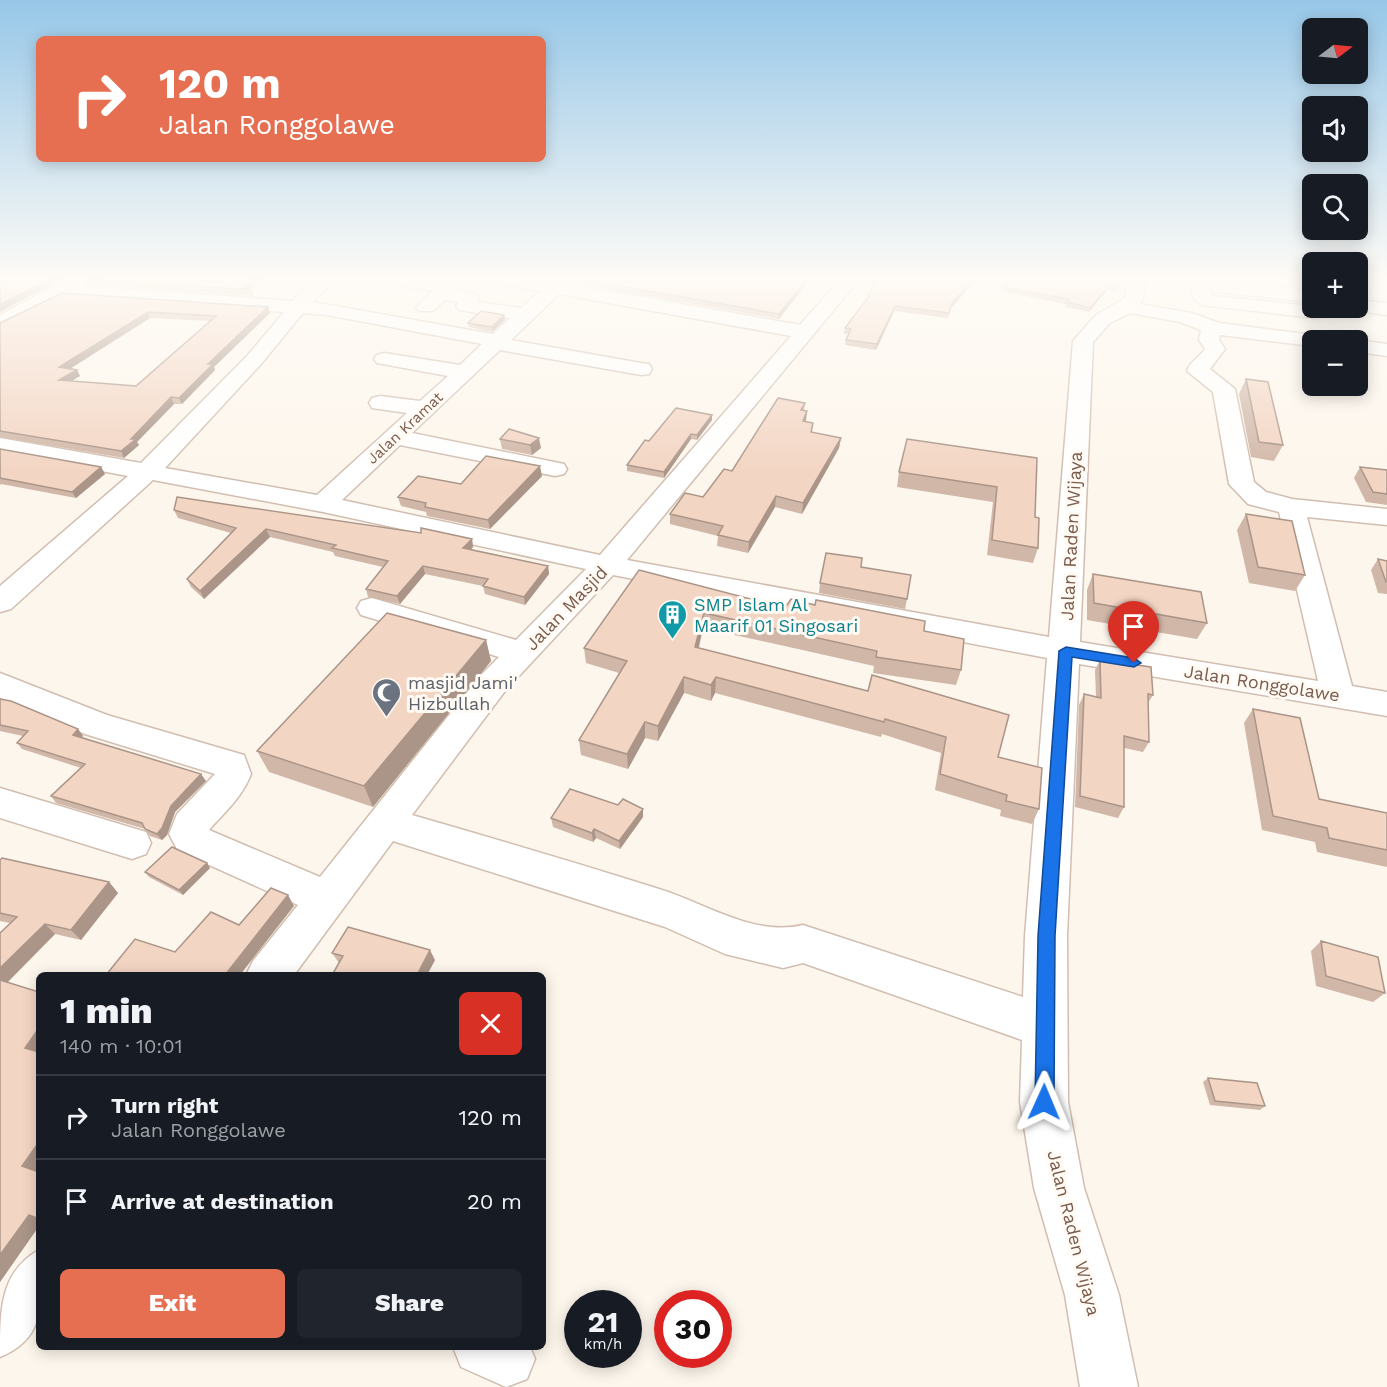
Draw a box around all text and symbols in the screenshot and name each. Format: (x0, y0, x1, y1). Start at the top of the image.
north arrow (1302, 18, 1368, 84)
map controls (1302, 18, 1368, 396)
text: 120 m (159, 59, 281, 108)
icon: right (60, 60, 138, 138)
button: sound (1302, 96, 1368, 162)
text: Jalan Ronggolawe (159, 109, 395, 141)
button: search (1302, 174, 1368, 240)
button: + (1302, 252, 1368, 318)
button: − (1302, 330, 1368, 396)
street label: Jalan Kramat (363, 388, 447, 468)
street label: Jalan Raden Wijaya (1056, 451, 1086, 621)
street label: Jalan Masjid (521, 562, 611, 654)
place label: SMP Islam Al Maarif 01 Singosari (694, 594, 858, 636)
building icon: SMP Islam Al Maarif 01 Singosari (657, 598, 689, 640)
pin (1108, 601, 1159, 663)
icon: arrive (1117, 610, 1150, 643)
street label: Jalan Ronggolawe (1183, 660, 1341, 706)
place label: masjid Jami' Hizbullah (408, 672, 518, 714)
mosque icon: masjid Jami' Hizbullah (371, 676, 403, 718)
text: 1 min (60, 990, 153, 1032)
button: close (459, 992, 522, 1055)
text: 140 m · 10:01 (60, 1034, 183, 1058)
position arrow (1012, 1070, 1076, 1134)
text: Turn right (111, 1093, 218, 1118)
icon: right (60, 1101, 93, 1134)
text: 120 m (458, 1105, 522, 1130)
text: Jalan Ronggolawe (111, 1118, 286, 1142)
street label: Jalan Raden Wijaya (1043, 1148, 1105, 1318)
icon: arrive (60, 1185, 93, 1218)
text: Arrive at destination (111, 1189, 334, 1214)
text: 20 m (467, 1189, 522, 1214)
button: Exit (60, 1269, 285, 1338)
button: Share (297, 1269, 522, 1338)
speed limit sign: 30 (654, 1290, 732, 1368)
text: 21 (588, 1304, 618, 1339)
text: km/h (584, 1335, 622, 1353)

